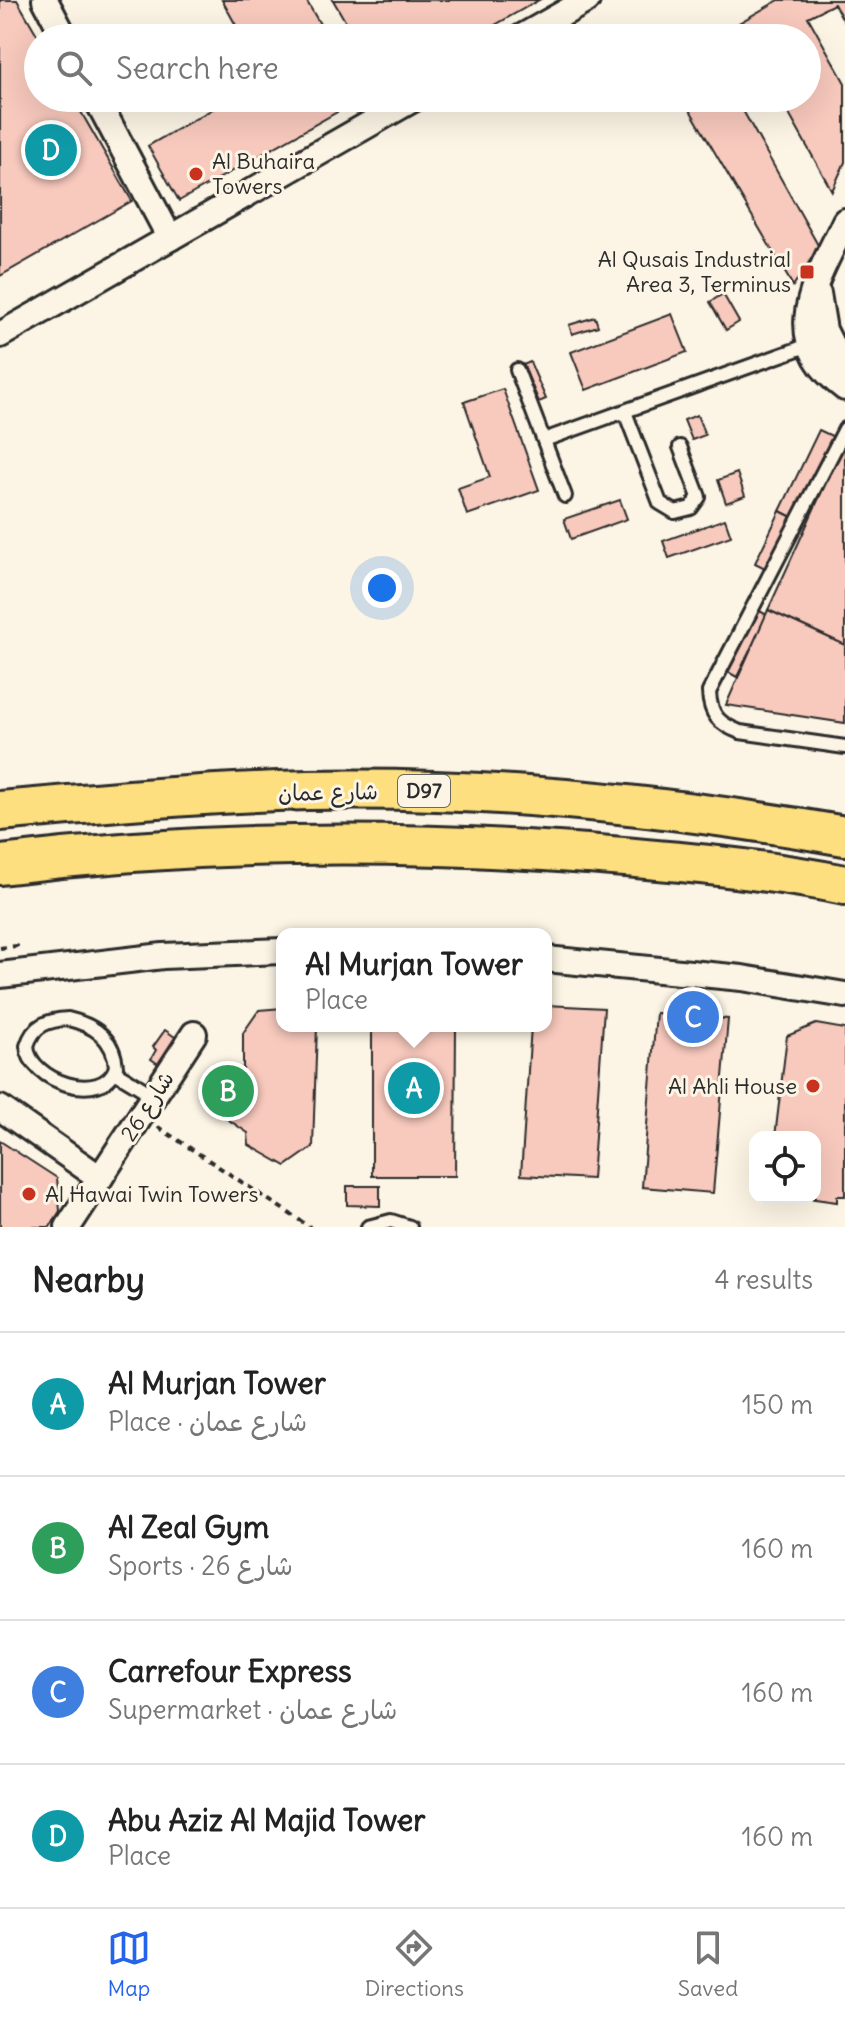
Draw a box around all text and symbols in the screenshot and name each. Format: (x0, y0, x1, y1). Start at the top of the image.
search box (24, 24, 821, 112)
icon: search (52, 46, 96, 90)
text: Search here (116, 49, 279, 87)
pin: D (25, 120, 77, 180)
place label: Al Buhaira Towers (212, 147, 315, 200)
marker: Al Buhaira Towers (187, 165, 205, 183)
place label: Al Qusais Industrial Area 3, Terminus (598, 245, 791, 298)
marker: Al Qusais Industrial Area 3, Terminus (798, 263, 816, 281)
your location (362, 568, 402, 608)
road number: D97 (398, 775, 450, 807)
street label: شارع عمان (278, 777, 378, 809)
popup (276, 928, 552, 1032)
text: Al Murjan Tower (305, 945, 523, 983)
text: Place (305, 983, 368, 1016)
pin: C (667, 987, 719, 1047)
pin: A (388, 1058, 440, 1118)
pin: B (202, 1061, 254, 1121)
street label: شارع 26 (114, 1066, 182, 1147)
place label: Al Ahli House (668, 1072, 797, 1100)
marker: Al Ahli House (804, 1077, 822, 1095)
map controls (749, 1131, 821, 1203)
button: locate (749, 1131, 821, 1203)
place label: Al Hawai Twin Towers (45, 1180, 259, 1208)
marker: Al Hawai Twin Towers (20, 1185, 38, 1203)
text: Nearby (32, 1258, 145, 1301)
text: 4 results (715, 1263, 813, 1296)
text: Al Murjan Tower (108, 1364, 326, 1402)
text: A (50, 1388, 66, 1421)
text: 150 m (742, 1388, 813, 1421)
text: Place · شارع عمان (108, 1405, 307, 1438)
text: Al Zeal Gym (108, 1508, 269, 1546)
text: B (49, 1532, 67, 1565)
text: 160 m (742, 1532, 813, 1565)
text: Sports · شارع 26 (108, 1549, 293, 1582)
text: Carrefour Express (108, 1652, 352, 1690)
text: C (49, 1676, 67, 1709)
text: 160 m (742, 1676, 813, 1709)
text: Supermarket · شارع عمان (108, 1693, 397, 1726)
text: Abu Aziz Al Majid Tower (108, 1801, 425, 1839)
text: D (49, 1820, 67, 1853)
text: 160 m (742, 1820, 813, 1853)
text: Place (108, 1839, 171, 1872)
tab: Map (107, 1926, 151, 2002)
tab: Directions (365, 1926, 464, 2002)
tab: Saved (678, 1926, 738, 2002)

